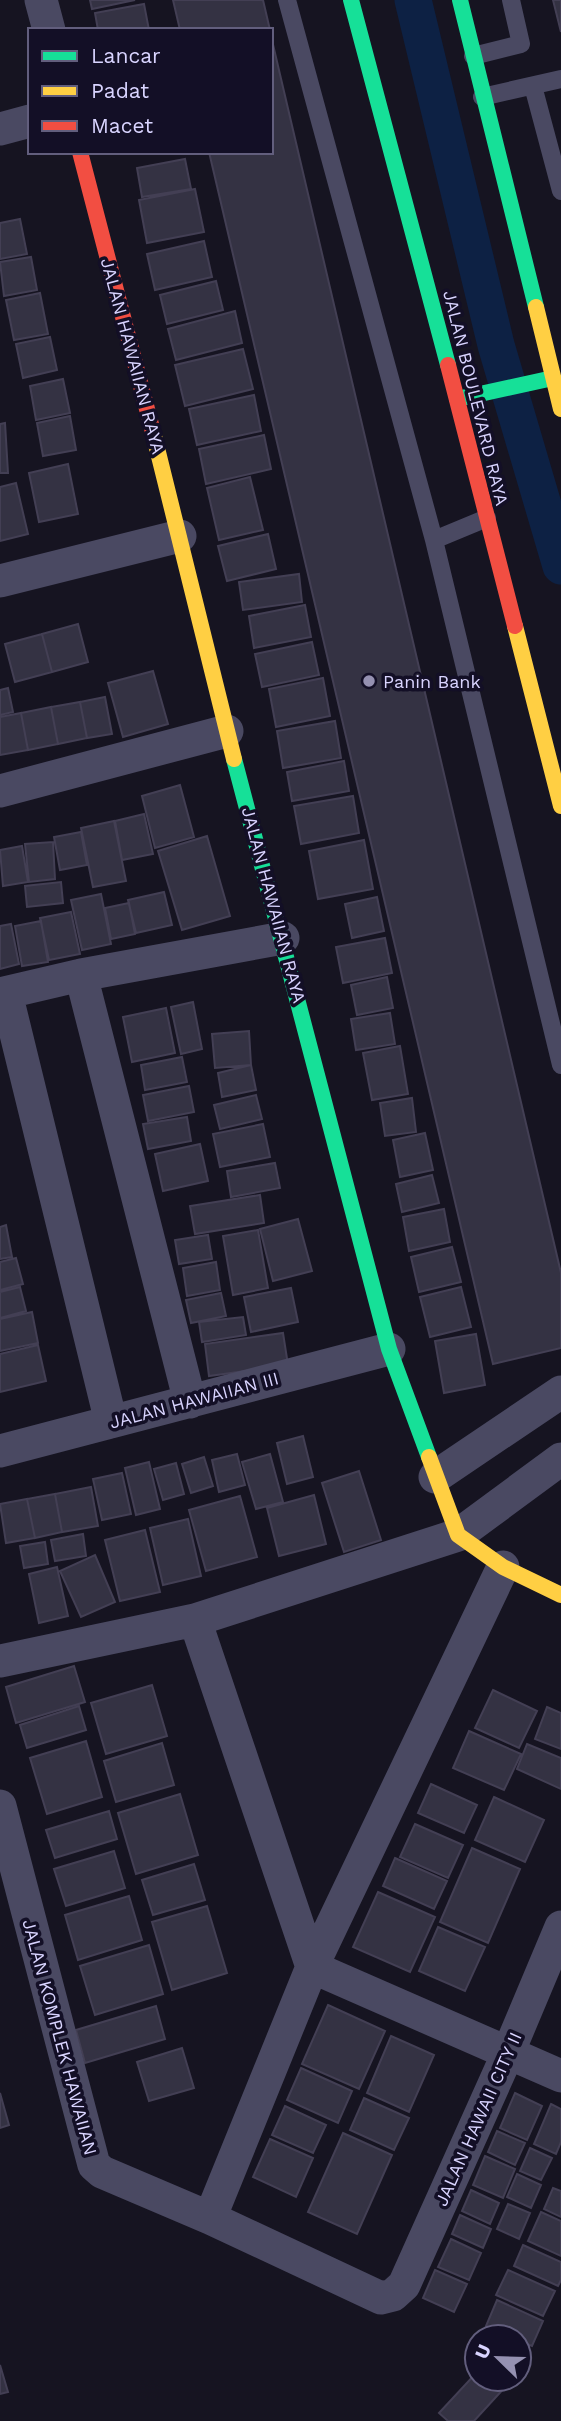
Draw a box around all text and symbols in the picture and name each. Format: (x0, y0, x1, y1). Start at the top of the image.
legend (28, 28, 273, 154)
text: Lancar (91, 43, 161, 68)
text: Padat (91, 78, 149, 103)
text: Macet (91, 113, 153, 138)
street label: JALAN HAWAIIAN RAYA (97, 256, 169, 456)
street label: JALAN BOULEVARD RAYA (439, 288, 513, 508)
place label: Panin Bank (383, 671, 481, 692)
marker: Panin Bank (361, 673, 377, 689)
street label: JALAN HAWAIIAN RAYA (238, 805, 310, 1005)
street label: JALAN HAWAIIAN III (107, 1367, 281, 1433)
street label: JALAN KOMPLEK HAWAIIAN (18, 1917, 102, 2157)
street label: JALAN HAWAII CITY II (430, 2029, 526, 2209)
north arrow (463, 2323, 533, 2393)
text: U (470, 2341, 496, 2362)

